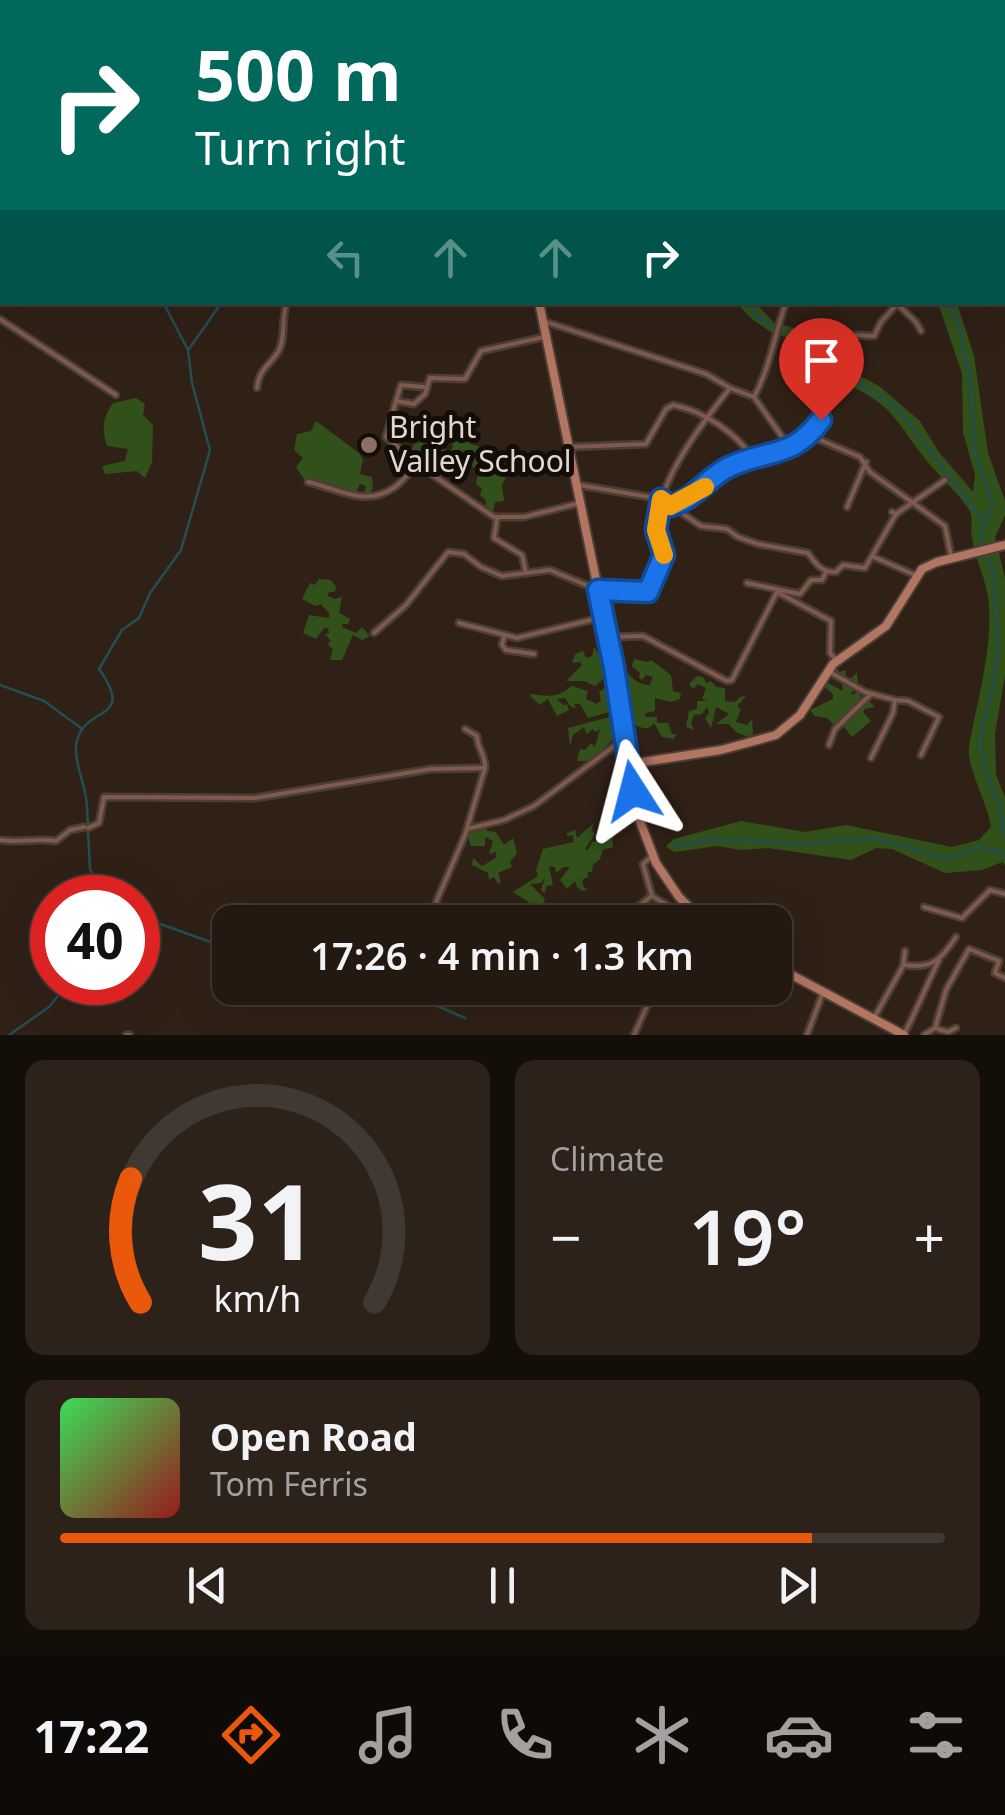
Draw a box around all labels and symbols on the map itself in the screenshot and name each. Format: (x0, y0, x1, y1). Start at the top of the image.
pin (779, 318, 864, 421)
place label: Bright Valley School (389, 406, 572, 481)
marker: Bright Valley School (358, 434, 380, 456)
position arrow (581, 739, 685, 843)
speed limit sign: 40 (30, 875, 160, 1005)

